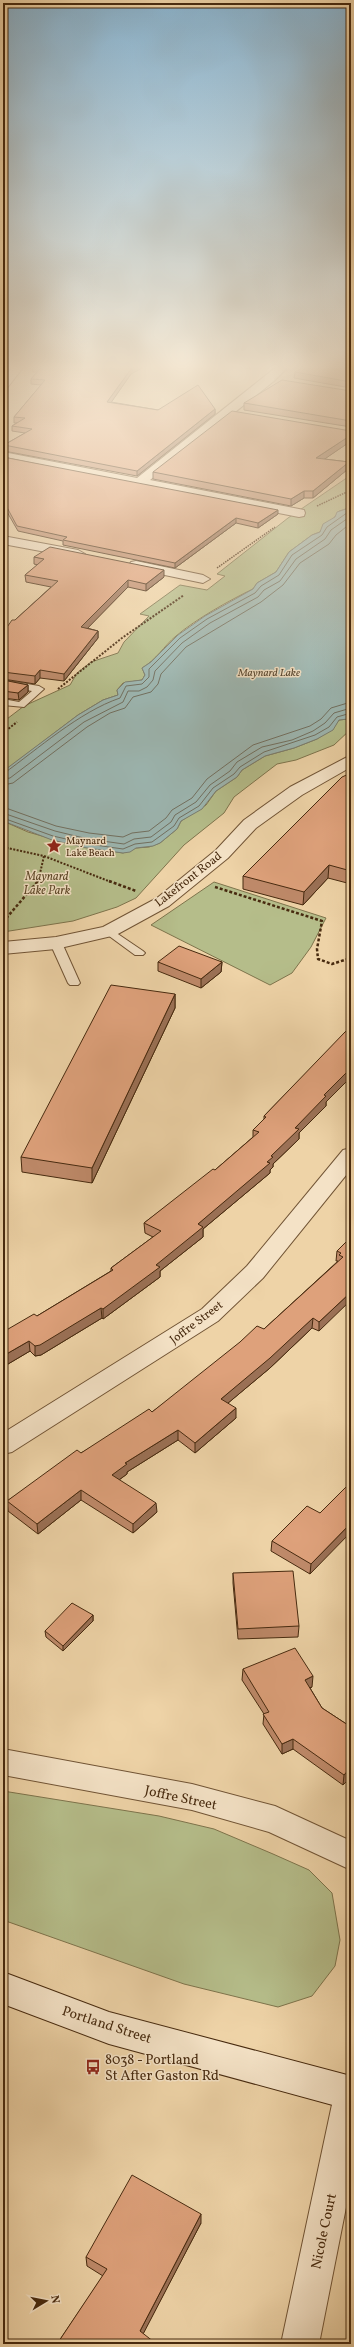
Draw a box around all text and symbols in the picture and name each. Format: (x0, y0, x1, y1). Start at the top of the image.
water label: Maynard Lake (237, 666, 300, 681)
place label: Maynard Lake Beach (66, 834, 115, 860)
place icon: Maynard Lake Beach (45, 837, 63, 855)
street label: Lakefront Road (152, 848, 226, 911)
park label: Maynard Lake Park (24, 869, 71, 899)
street label: Joffre Street (167, 1297, 227, 1348)
street label: Joffre Street (143, 1782, 219, 1815)
street label: Portland Street (59, 2002, 154, 2049)
place label: 8038 - Portland St After Gaston Rd (105, 2051, 219, 2086)
bus stop icon: 8038 - Portland St After Gaston Rd (84, 2058, 102, 2076)
street label: Nicole Court (307, 2192, 342, 2271)
north arrow (26, 2281, 66, 2321)
text: N (46, 2294, 62, 2305)

